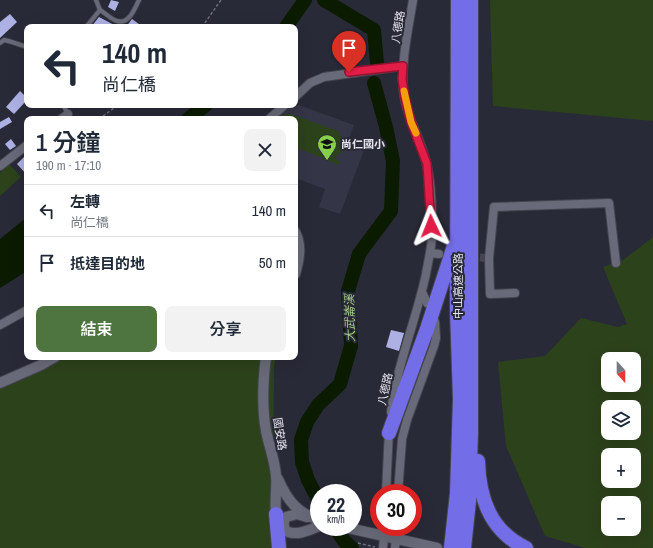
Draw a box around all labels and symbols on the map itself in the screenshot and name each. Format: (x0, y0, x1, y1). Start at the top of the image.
street label: 八德路 (389, 10, 407, 44)
pin (332, 31, 366, 72)
school or university icon: 尚仁國小 (316, 133, 338, 161)
place label: 尚仁國小 (341, 137, 385, 151)
position arrow (410, 205, 452, 247)
street label: 中山高速公路 (451, 253, 465, 319)
water label: 大武崙溪 (342, 292, 358, 342)
north arrow (601, 352, 641, 392)
street label: 八德路 (375, 371, 395, 407)
street label: 國安路 (271, 417, 289, 451)
speed limit sign: 30 (370, 484, 422, 536)

